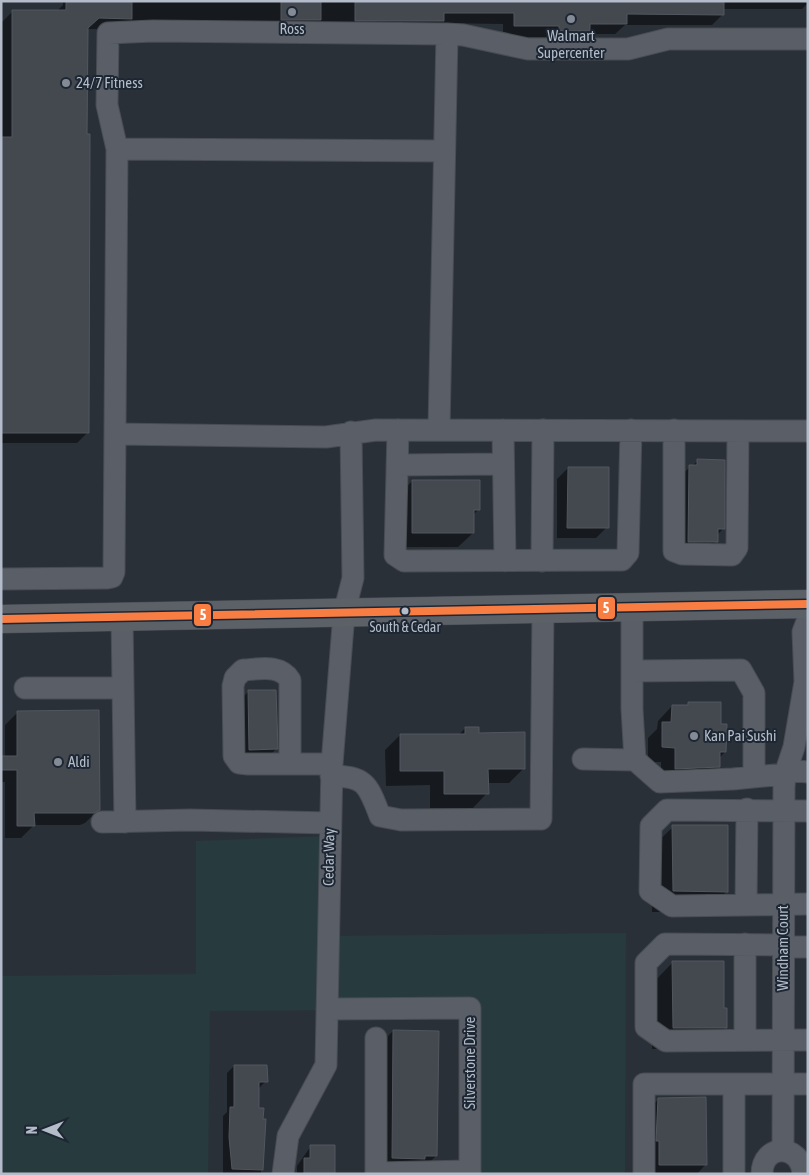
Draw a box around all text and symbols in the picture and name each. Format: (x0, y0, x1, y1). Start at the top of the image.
marker: Ross (286, 6, 298, 18)
marker: Walmart Supercenter (565, 13, 577, 25)
place label: Ross (279, 20, 305, 37)
place label: Walmart Supercenter (538, 27, 605, 61)
place label: 24/7 Fitness (76, 74, 143, 91)
marker: 24/7 Fitness (60, 77, 72, 89)
line badge: 5 (597, 596, 616, 620)
text: 5 (603, 600, 610, 616)
line badge: 5 (193, 603, 212, 627)
marker: South & Cedar (400, 606, 410, 616)
text: 5 (200, 607, 207, 623)
place label: South & Cedar (369, 619, 441, 635)
place label: Kan Pai Sushi (704, 727, 776, 744)
marker: Kan Pai Sushi (688, 730, 700, 742)
place label: Aldi (68, 753, 90, 770)
marker: Aldi (52, 756, 64, 768)
street label: Cedar Way (319, 828, 338, 886)
street label: Windham Court (774, 905, 791, 991)
street label: Silverstone Drive (461, 1017, 478, 1109)
north arrow (20, 1105, 70, 1155)
text: N (24, 1126, 40, 1134)

